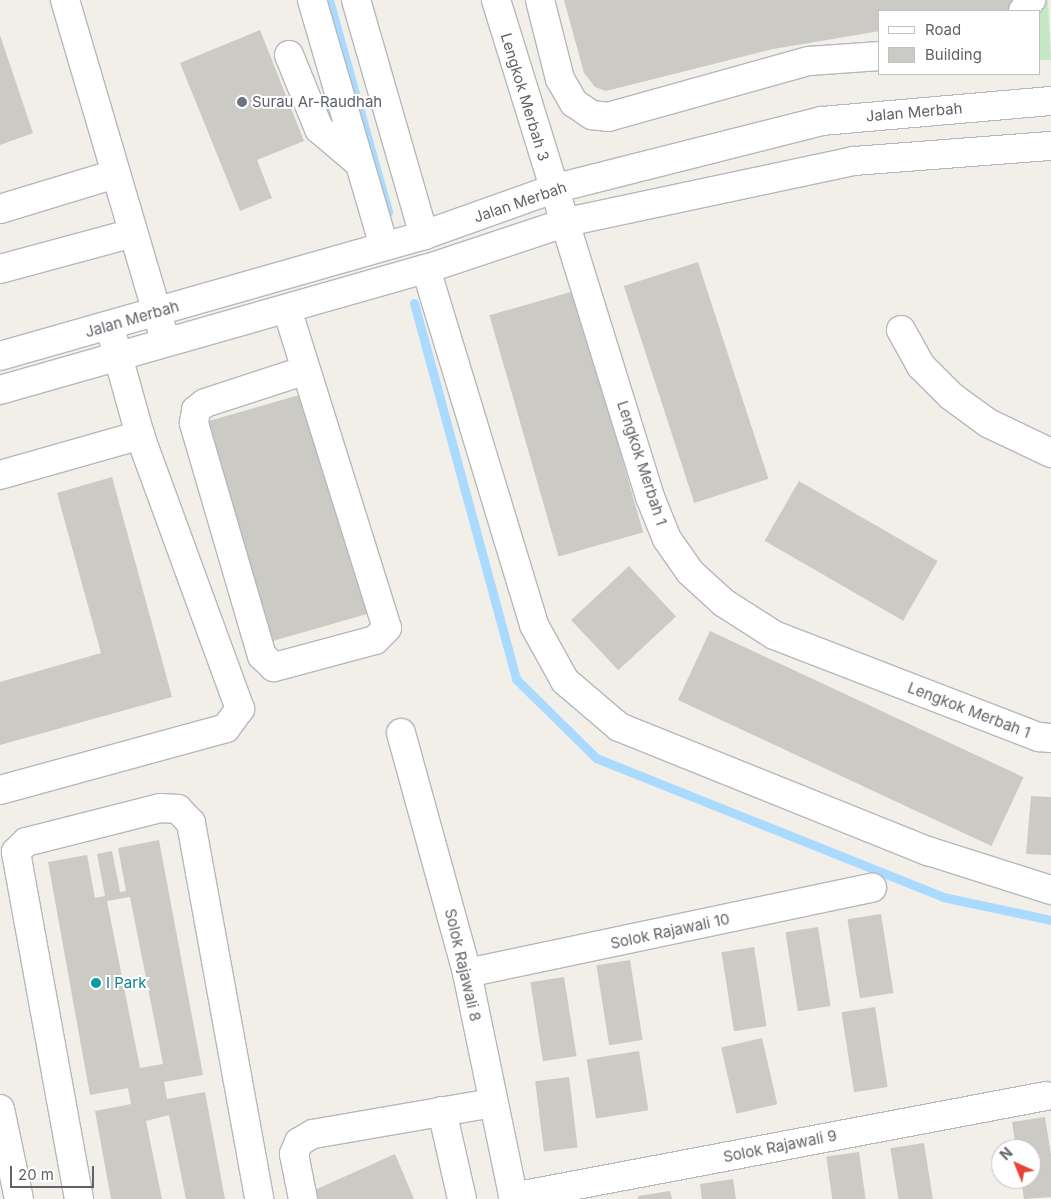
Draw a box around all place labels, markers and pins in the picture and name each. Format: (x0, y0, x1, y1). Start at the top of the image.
place label: Surau Ar-Raudhah (252, 93, 382, 111)
marker: Surau Ar-Raudhah (236, 96, 248, 108)
place label: I Park (106, 974, 146, 992)
marker: I Park (90, 977, 102, 989)

